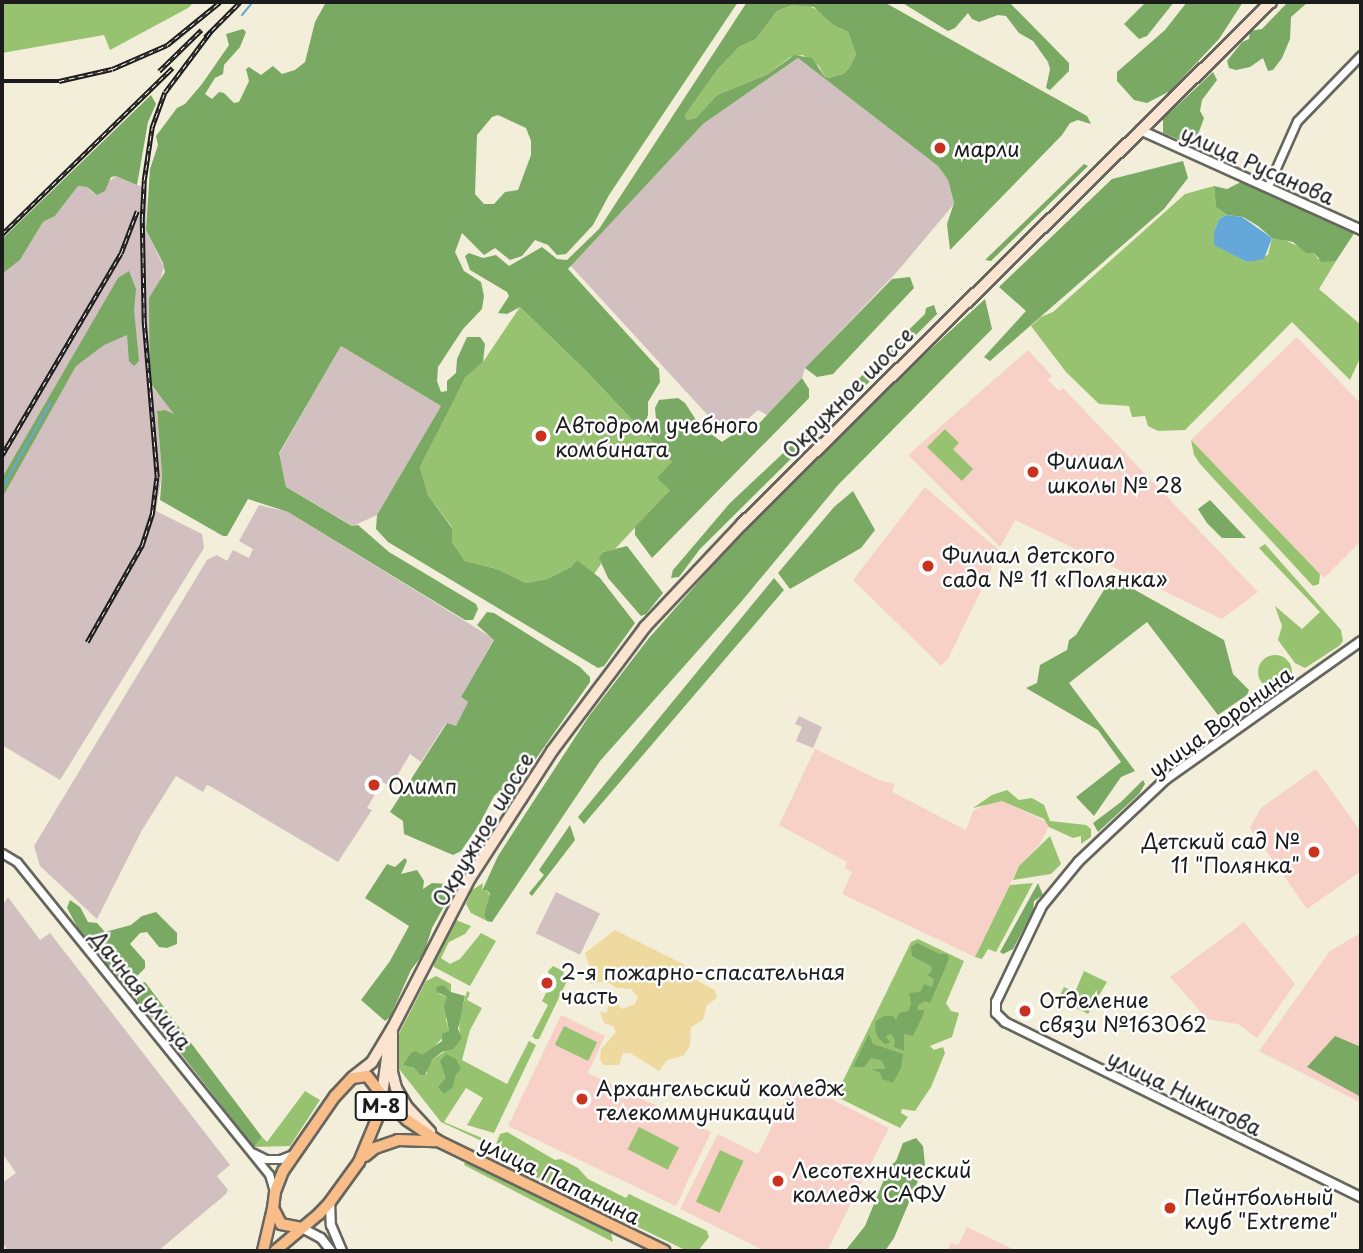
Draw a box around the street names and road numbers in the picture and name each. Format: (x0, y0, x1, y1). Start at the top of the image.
street label: улица Русанова (1177, 119, 1339, 209)
street label: Окружное шоссе (776, 321, 918, 463)
street label: улица Воронина (1143, 660, 1297, 782)
street label: Окружное шоссе (426, 747, 538, 911)
street label: Дачная улица (86, 924, 198, 1054)
street label: улица Никитова (1104, 1044, 1266, 1140)
road number: М-8 (353, 1090, 409, 1122)
street label: улица Папанина (475, 1129, 645, 1229)

